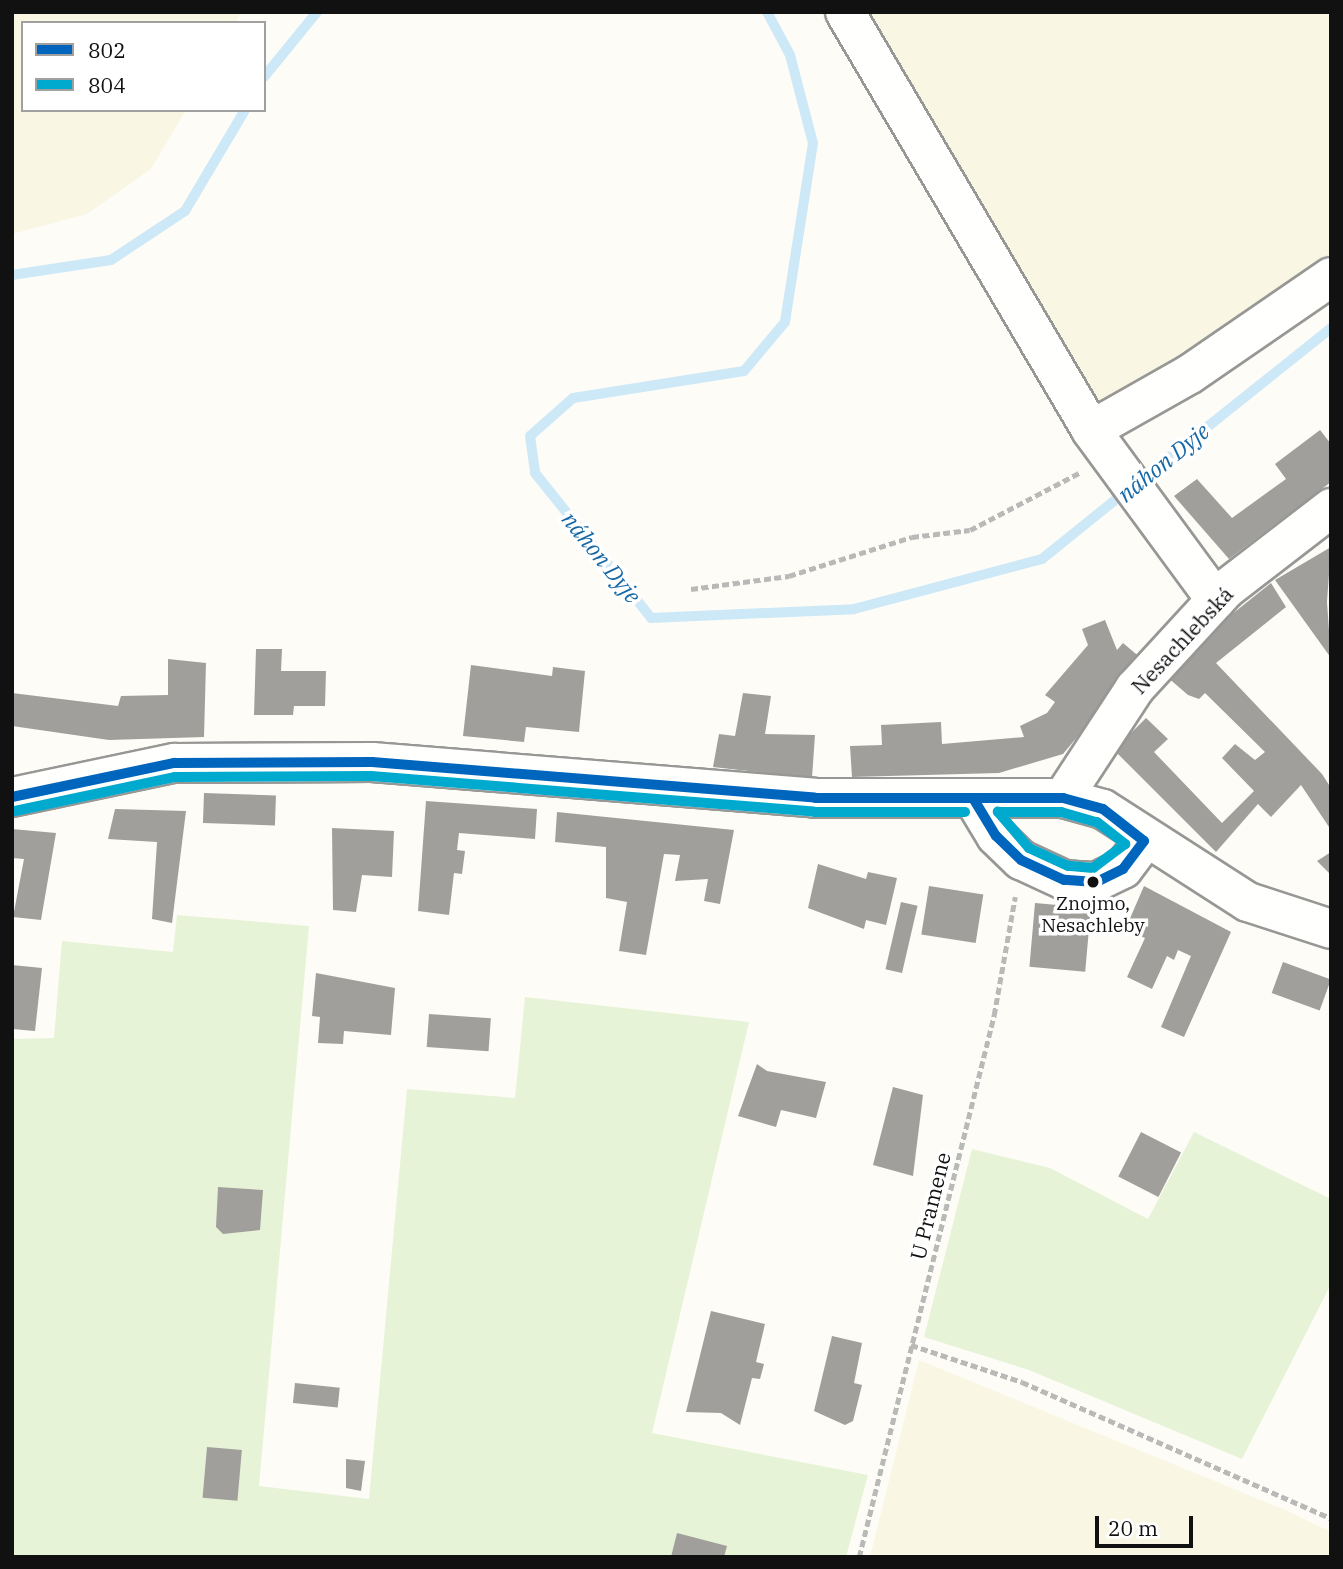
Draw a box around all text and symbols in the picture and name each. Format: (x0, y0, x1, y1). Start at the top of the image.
legend (21, 21, 266, 112)
text: 802 (88, 36, 126, 64)
text: 804 (88, 71, 126, 99)
water label: náhon Dyje (1112, 417, 1214, 507)
water label: náhon Dyje (557, 506, 647, 608)
street label: Nesachlebská (1126, 581, 1238, 699)
marker: Znojmo, Nesachleby (1086, 875, 1100, 889)
place label: Znojmo, Nesachleby (1041, 893, 1145, 937)
street label: U Pramene (904, 1150, 956, 1262)
scale bar (1098, 1502, 1196, 1546)
text: 20 m (1108, 1514, 1158, 1542)

